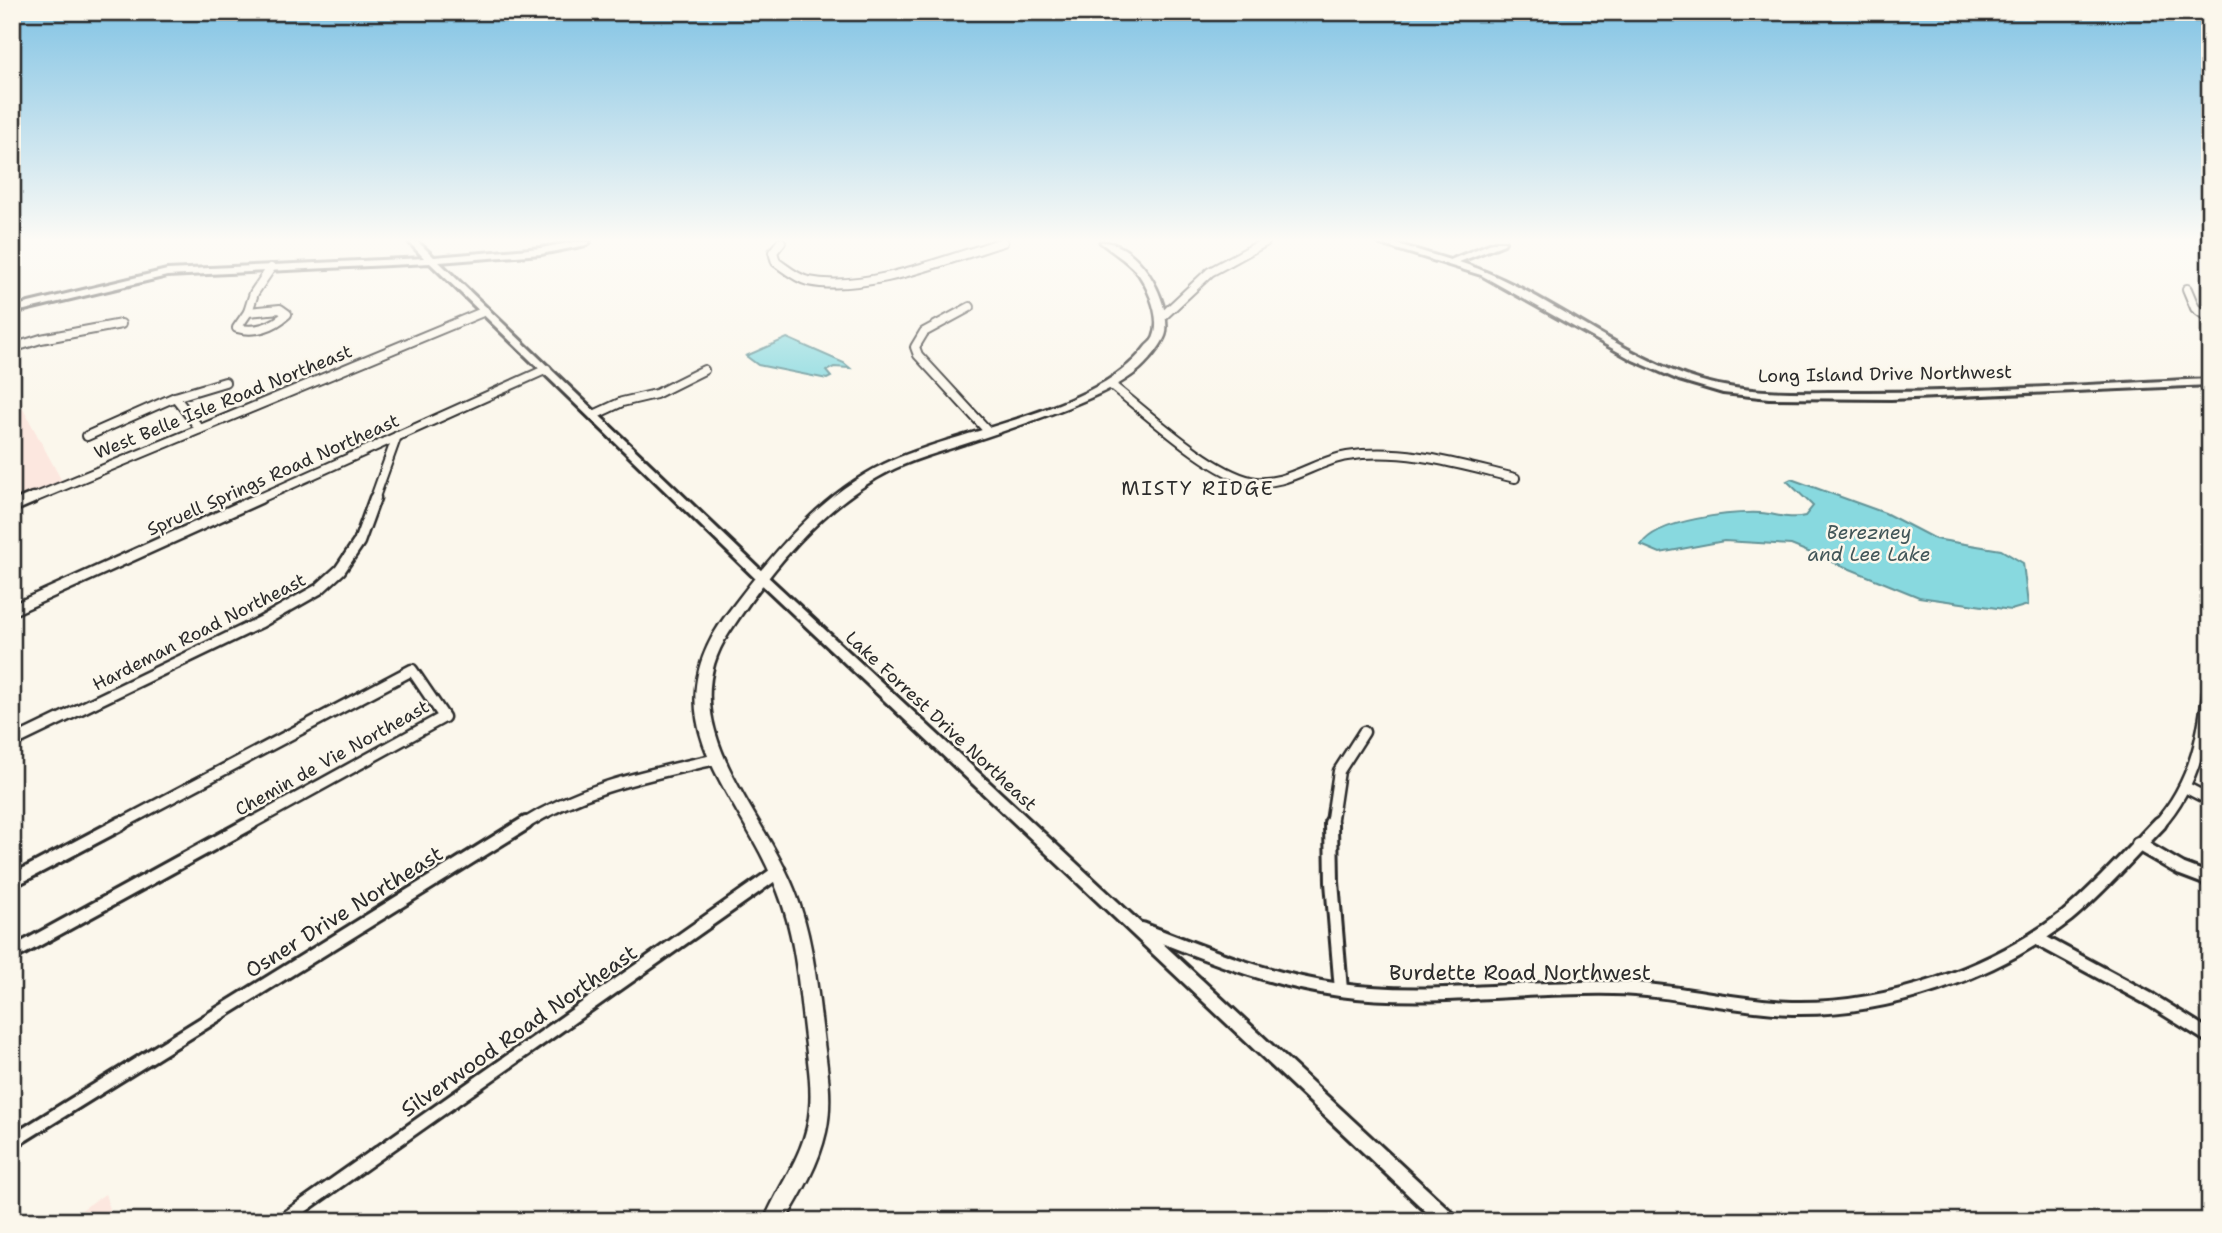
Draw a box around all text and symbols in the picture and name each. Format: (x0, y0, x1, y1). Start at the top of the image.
street label: West Belle Isle Road Northeast (90, 339, 356, 465)
street label: Long Island Drive Northwest (1758, 360, 2012, 388)
street label: Spruell Springs Road Northeast (143, 408, 403, 542)
district label: MISTY RIDGE (1121, 476, 1275, 501)
water label: Berezney and Lee Lake (1807, 520, 1931, 567)
street label: Hardeman Road Northeast (88, 568, 310, 696)
street label: Lake Forrest Drive Northeast (840, 626, 1042, 816)
street label: Chemin de Vie Northeast (231, 694, 433, 821)
street label: Osner Drive Northeast (240, 840, 448, 984)
street label: Silverwood Road Northeast (395, 939, 643, 1123)
street label: Burdette Road Northwest (1389, 959, 1651, 987)

